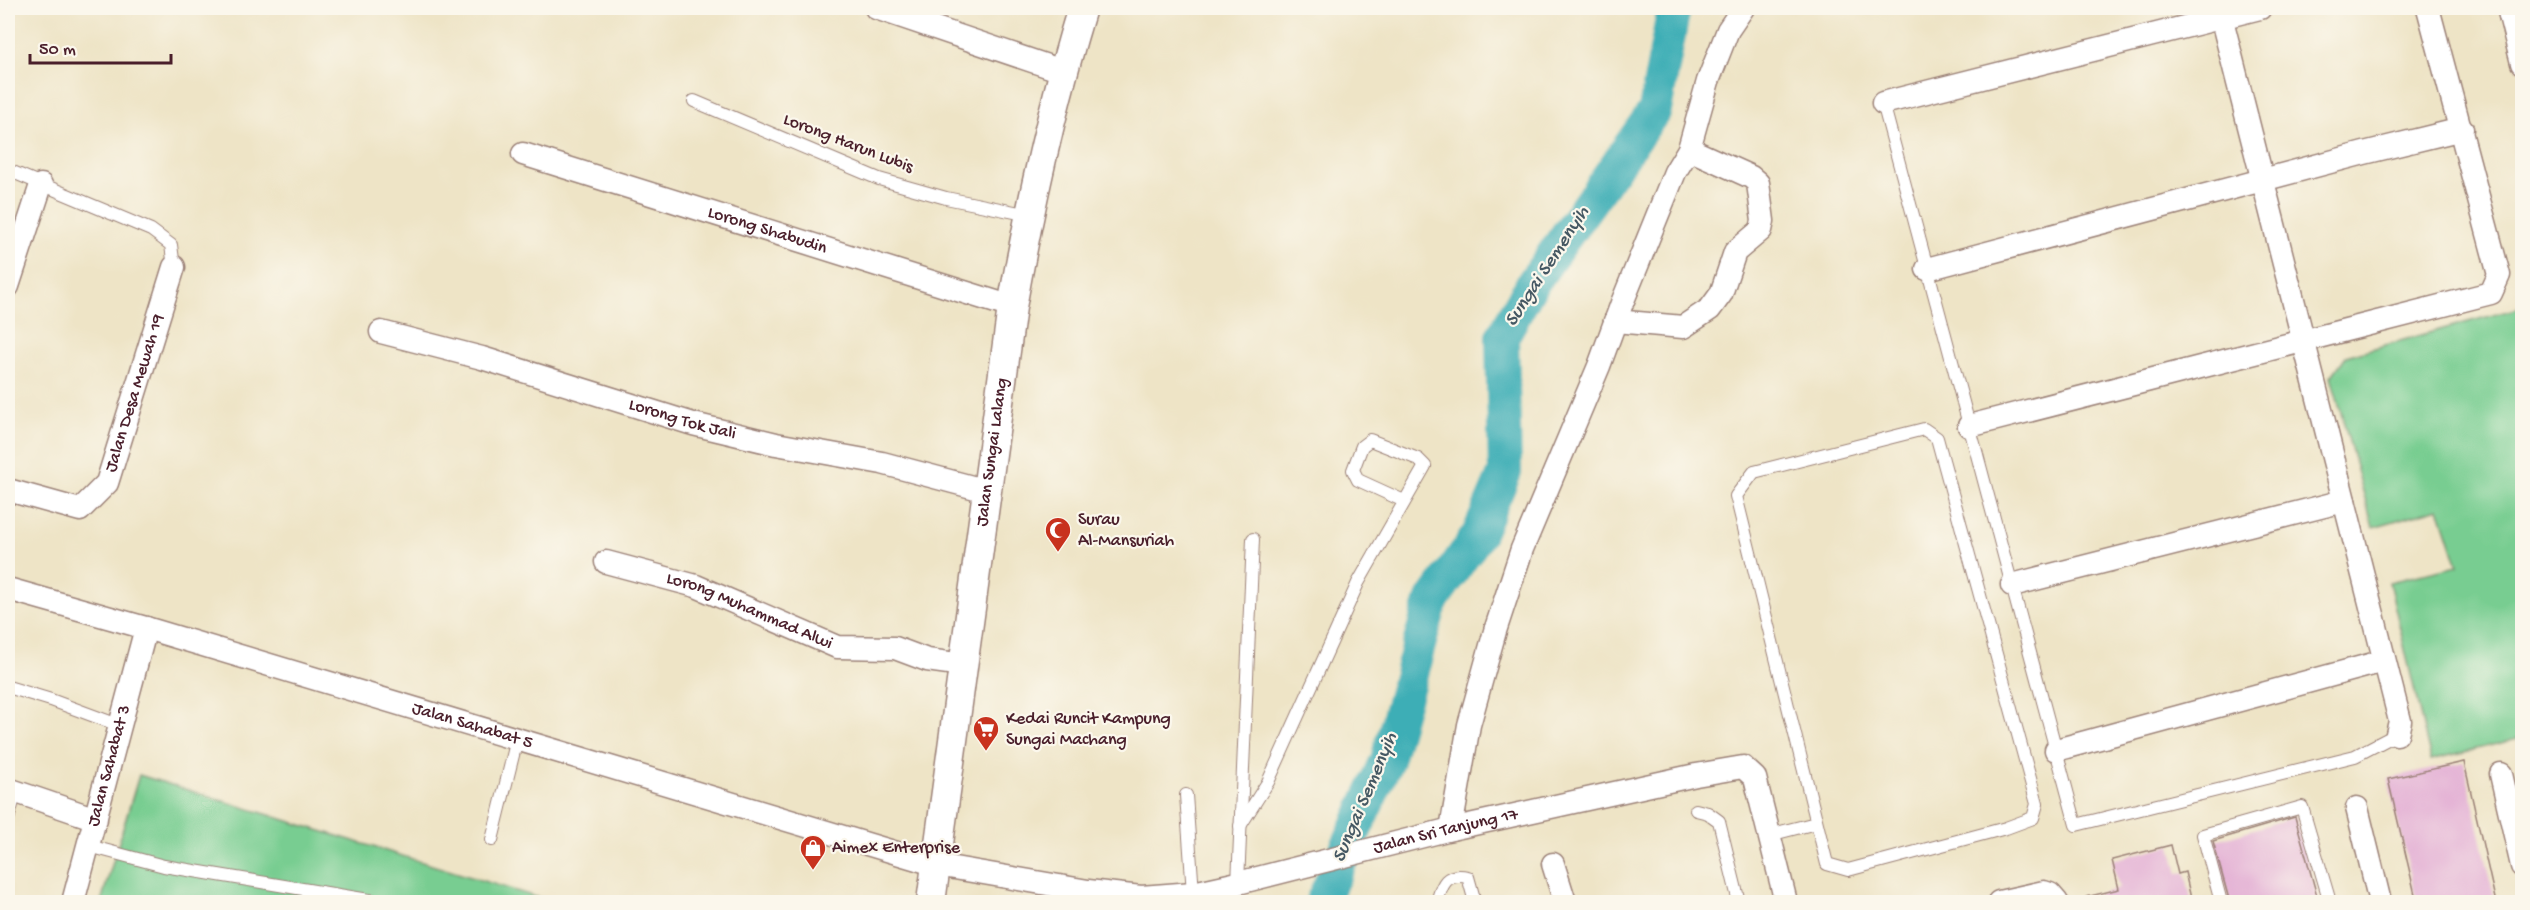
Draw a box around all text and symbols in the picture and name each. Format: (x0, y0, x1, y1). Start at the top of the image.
scale bar (30, 27, 171, 65)
text: 50 m (39, 40, 76, 61)
street label: Lorong Harun Lubis (780, 110, 917, 179)
street label: Lorong Shabudin (705, 202, 830, 259)
water label: Sungai Semenyih (1501, 203, 1595, 331)
street label: Jalan Desa Mewah 19 (101, 312, 169, 475)
street label: Jalan Sungai Lalang (972, 377, 1013, 528)
street label: Lorong Tok Jali (626, 394, 738, 445)
place label: Surau Al-Mansuriah (1078, 510, 1175, 552)
mosque icon: Surau Al-Mansuriah (1043, 515, 1073, 553)
street label: Lorong Muhammad Alwi (664, 568, 836, 654)
street label: Jalan Sahabat 5 (409, 698, 535, 754)
street label: Jalan Sahabat 3 (83, 703, 136, 829)
place label: Kedai Runcit Kampung Sungai Machang (1006, 709, 1171, 751)
supermarket icon: Kedai Runcit Kampung Sungai Machang (971, 714, 1001, 752)
water label: Sungai Semenyih (1328, 730, 1404, 866)
street label: Jalan Sri Tanjung 17 (1371, 804, 1521, 859)
shop icon: Aimex Enterprise (798, 833, 828, 871)
place label: Aimex Enterprise (832, 838, 961, 859)

